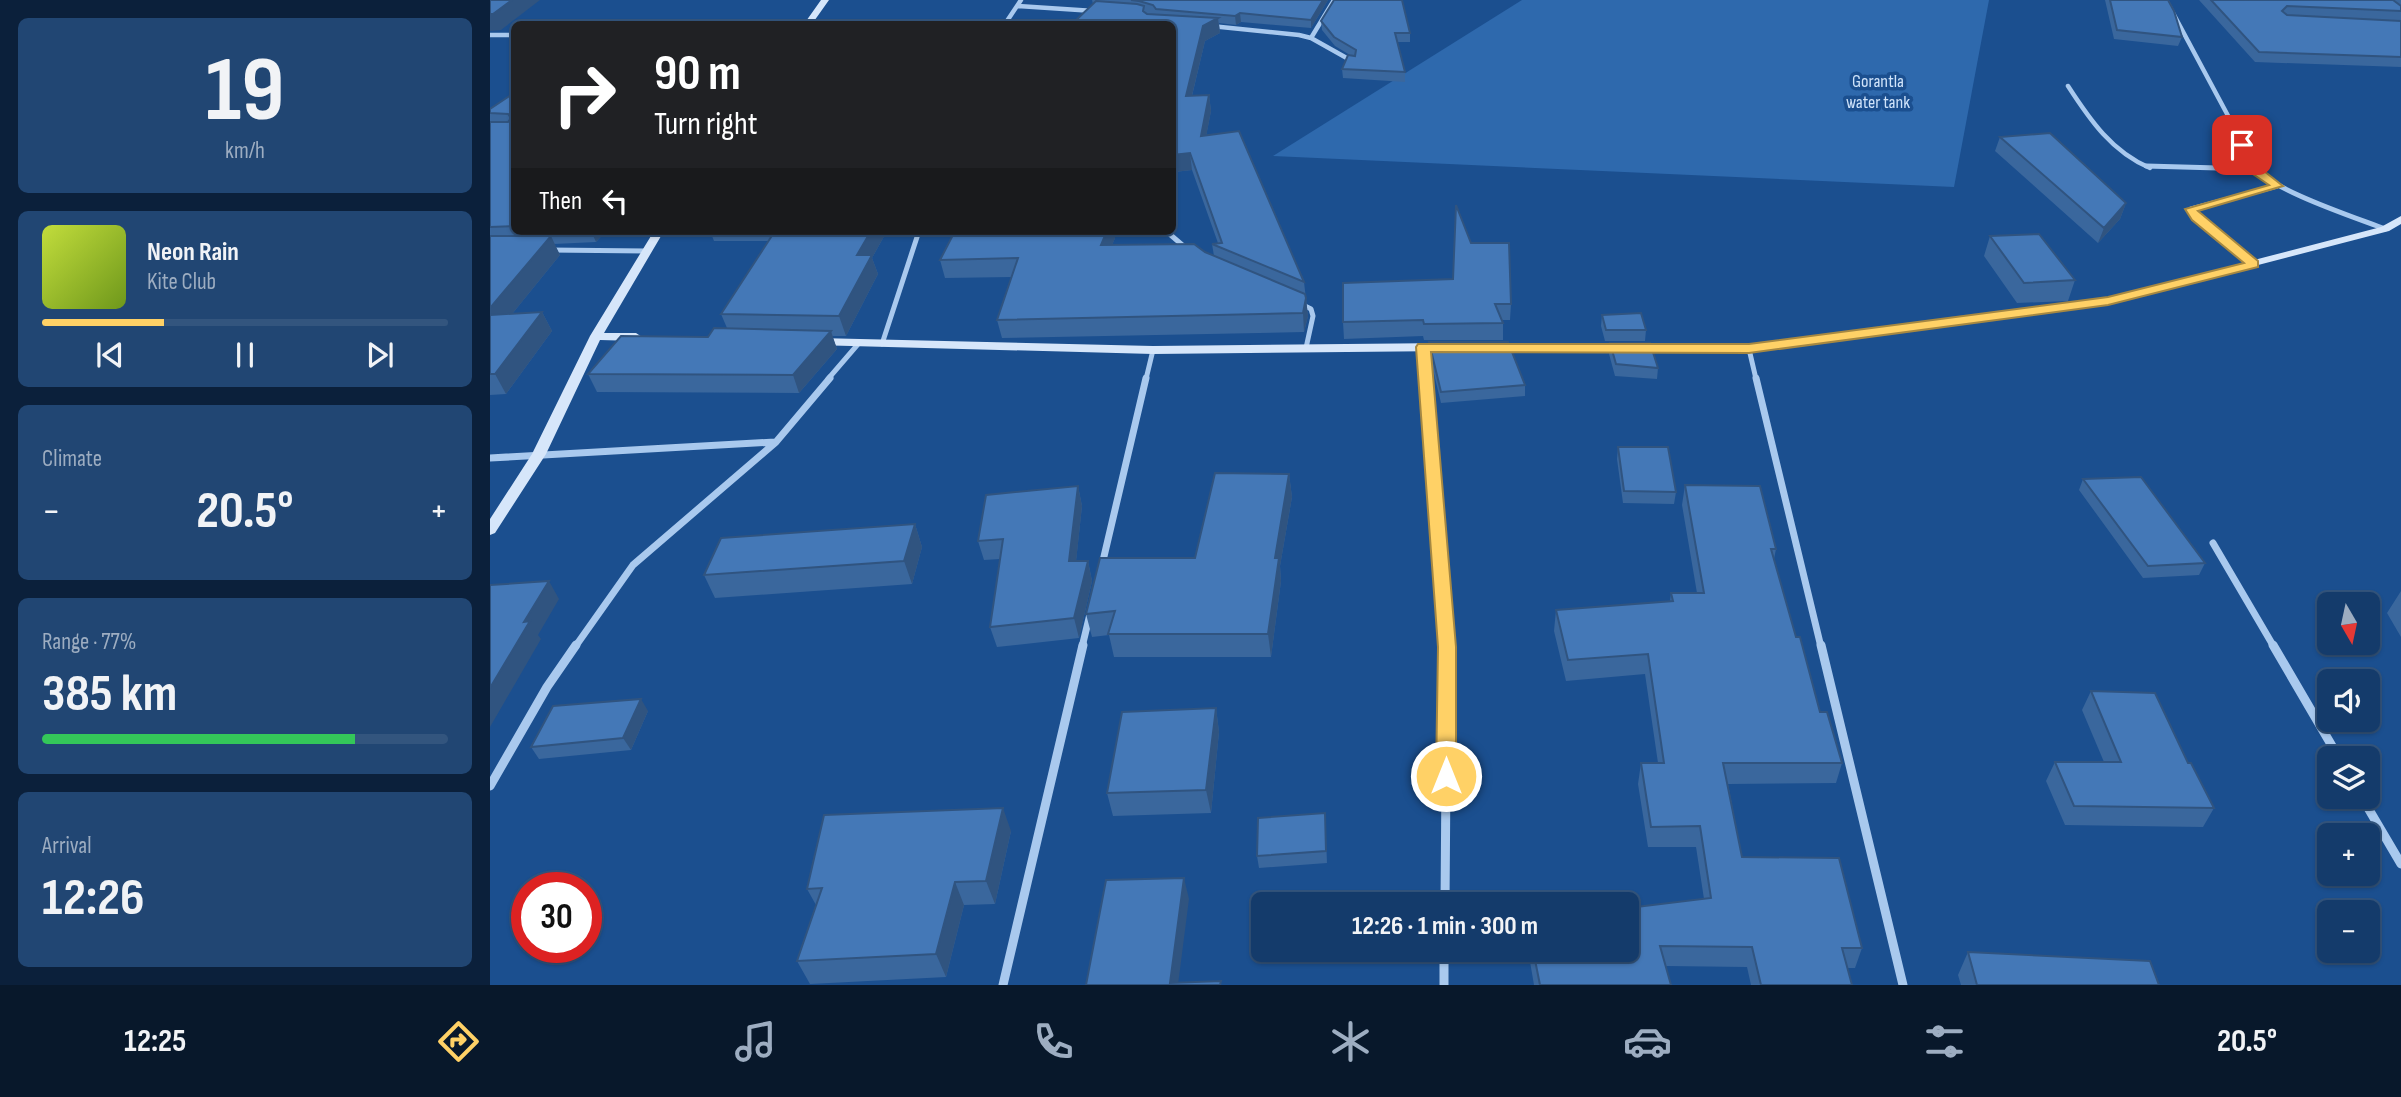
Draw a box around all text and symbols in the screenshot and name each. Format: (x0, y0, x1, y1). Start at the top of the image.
text: 19 (206, 37, 284, 146)
text: 90 m (654, 45, 741, 104)
icon: right (539, 49, 630, 140)
park label: Gorantla water tank (1846, 71, 1910, 113)
text: Turn right (654, 105, 758, 144)
pin (2212, 115, 2272, 175)
icon: arrive (2223, 126, 2261, 164)
text: km/h (225, 137, 265, 165)
icon: left (596, 182, 634, 220)
text: Then (539, 186, 582, 217)
text: Neon Rain (147, 237, 239, 268)
text: Kite Club (147, 268, 216, 296)
icon: previous (91, 336, 129, 374)
icon: pause (226, 336, 264, 374)
icon: next (361, 336, 399, 374)
text: Climate (42, 445, 102, 473)
text: 20.5° (196, 480, 294, 543)
text: − (42, 489, 61, 534)
text: + (429, 489, 448, 534)
north arrow (2317, 592, 2380, 654)
map controls (2317, 592, 2380, 963)
text: Range · 77% (42, 628, 136, 656)
text: 385 km (42, 663, 177, 726)
button: sound (2317, 669, 2380, 732)
position arrow (1409, 739, 1483, 813)
button: layers (2317, 746, 2380, 809)
button: + (2317, 823, 2380, 886)
text: Arrival (42, 832, 91, 860)
text: 12:26 (42, 867, 145, 930)
speed limit sign: 30 (511, 872, 602, 963)
button: − (2317, 900, 2380, 963)
text: 12:26 · 1 min · 300 m (1352, 911, 1538, 942)
icon: directions (434, 1017, 483, 1066)
icon: music (731, 1017, 780, 1066)
icon: phone (1029, 1017, 1078, 1066)
icon: climate (1326, 1017, 1375, 1066)
icon: car (1623, 1017, 1672, 1066)
icon: filters (1920, 1017, 1969, 1066)
text: 12:25 (124, 1022, 186, 1061)
text: 20.5° (2217, 1022, 2277, 1061)

